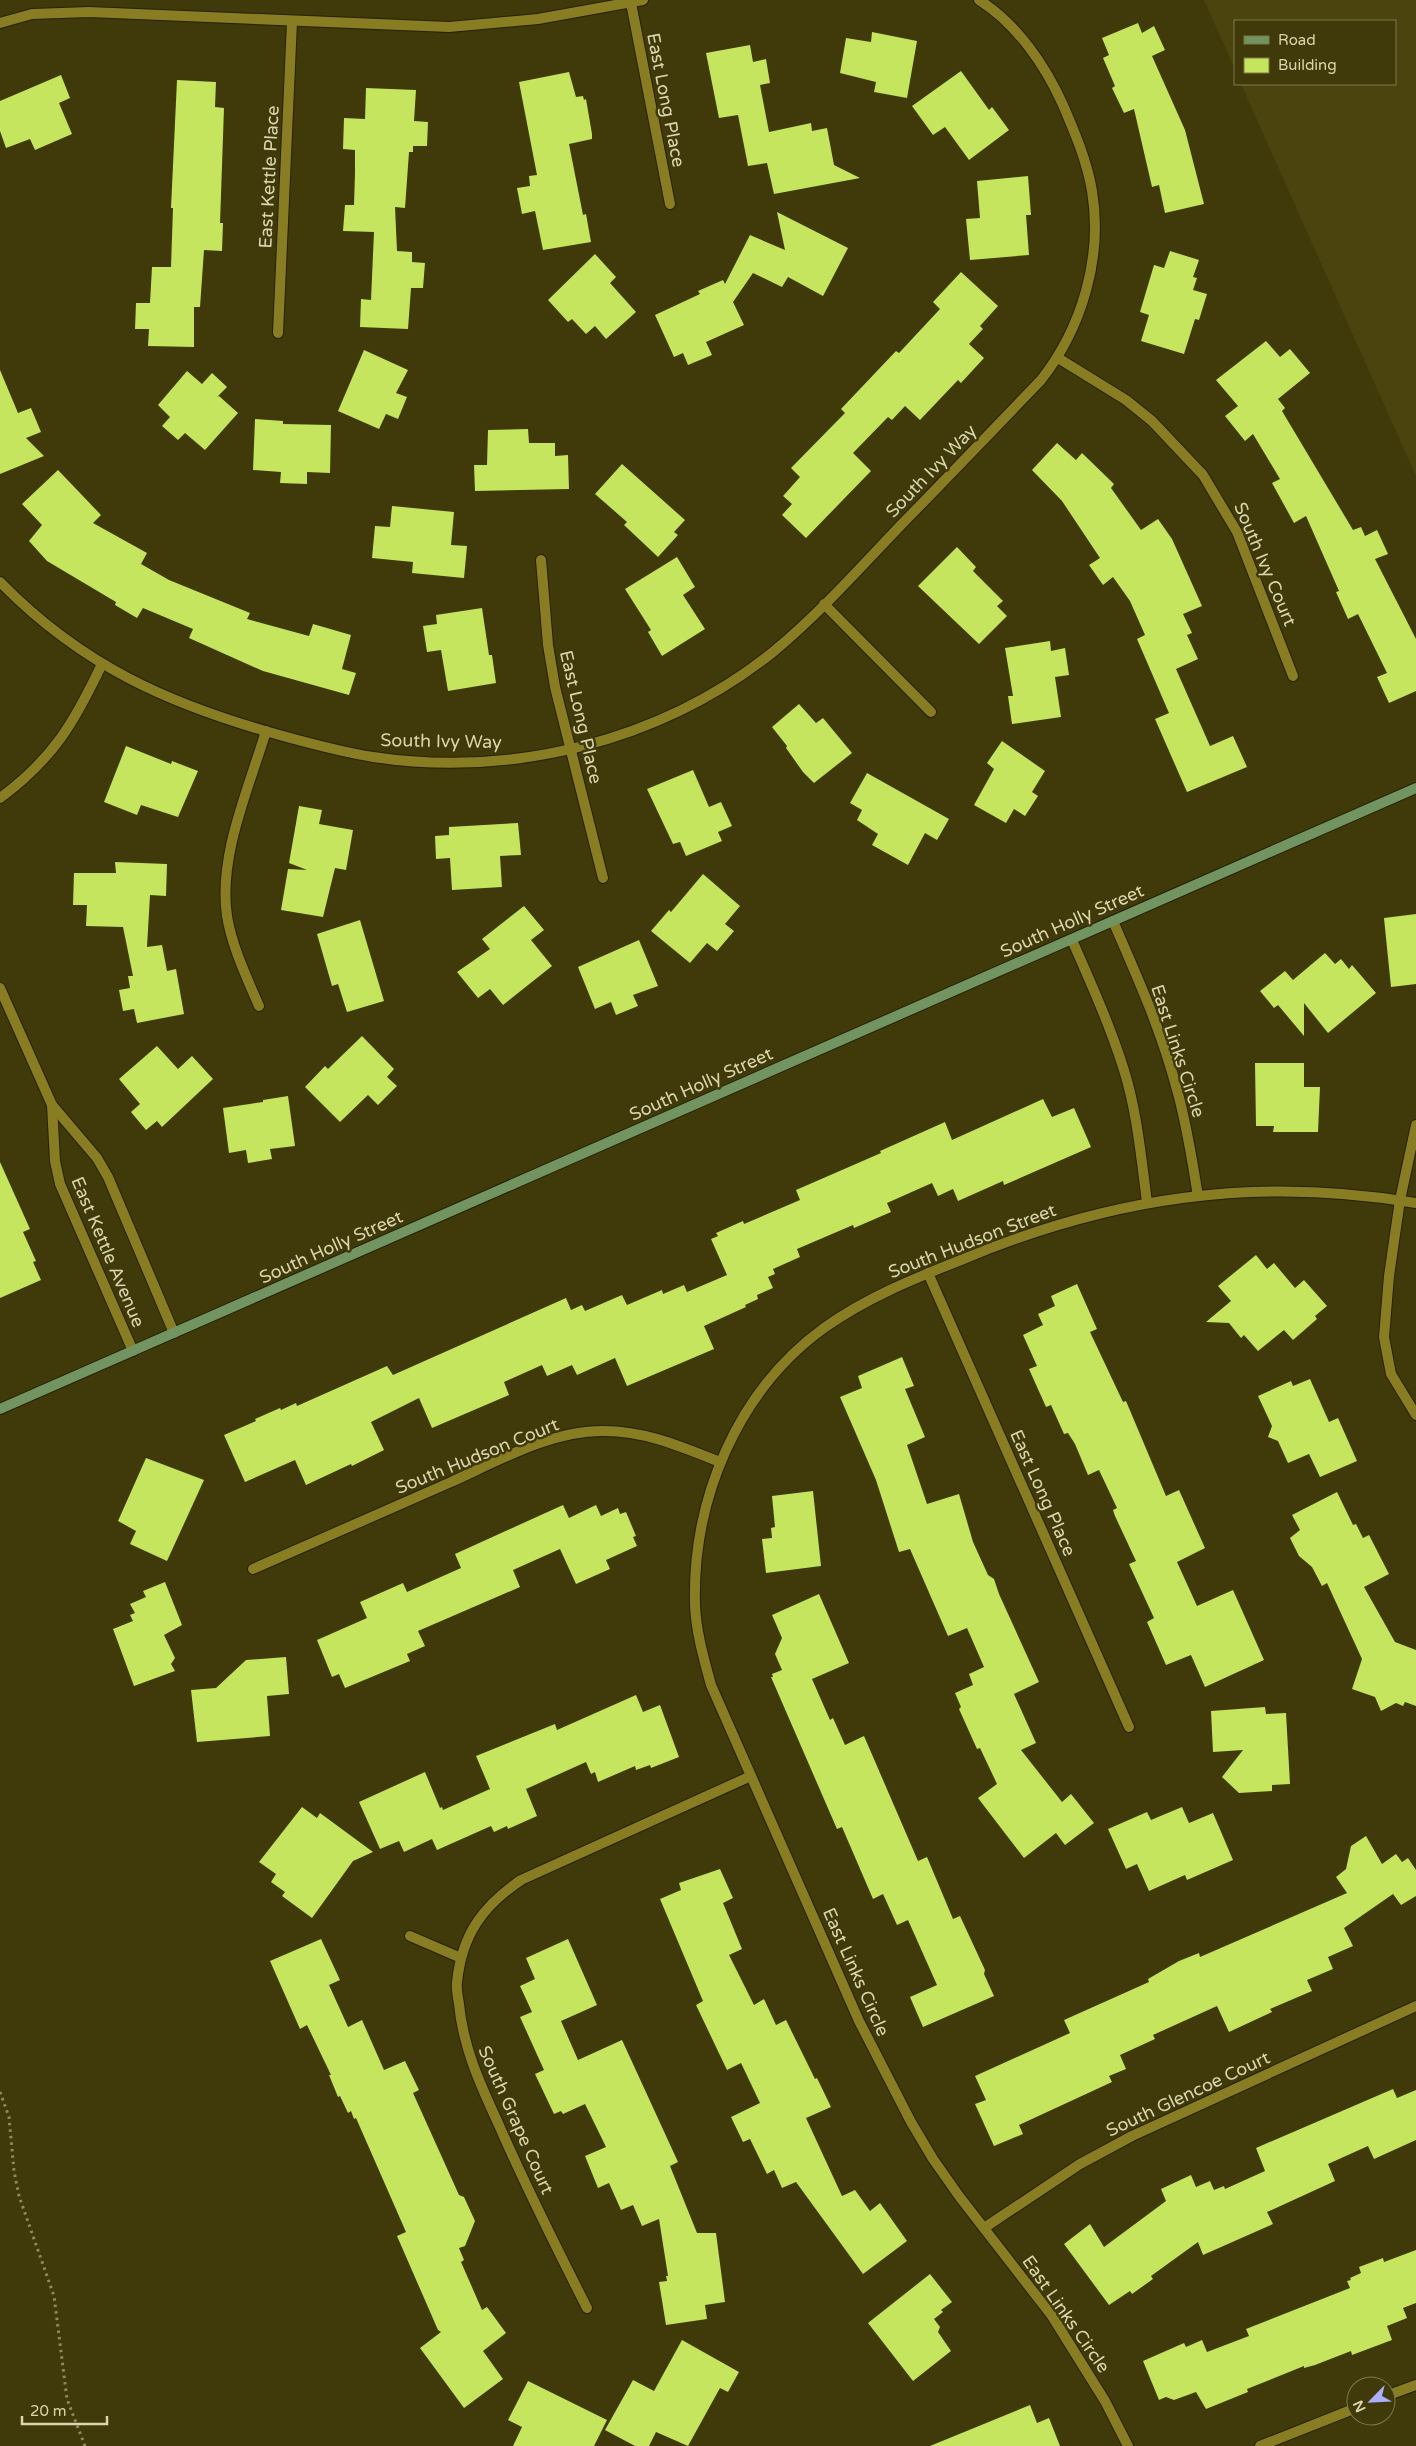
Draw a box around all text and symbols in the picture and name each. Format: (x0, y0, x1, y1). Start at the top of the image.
legend (1234, 20, 1396, 85)
street label: East Long Place (642, 31, 690, 169)
text: Road (1278, 31, 1316, 49)
text: Building (1278, 56, 1337, 74)
street label: East Kettle Place (254, 105, 284, 249)
street label: South Ivy Way (881, 419, 981, 522)
street label: South Ivy Court (1229, 499, 1301, 629)
street label: East Long Place (555, 648, 607, 786)
street label: South Ivy Way (380, 729, 502, 753)
street label: South Holly Street (997, 879, 1147, 962)
street label: East Links Circle (1146, 982, 1210, 1120)
street label: South Holly Street (626, 1042, 776, 1125)
street label: East Kettle Avenue (66, 1173, 150, 1331)
street label: South Hudson Street (885, 1199, 1059, 1283)
street label: South Holly Street (256, 1205, 406, 1288)
street label: South Hudson Court (392, 1413, 562, 1499)
street label: East Long Place (1005, 1426, 1081, 1560)
street label: East Links Circle (818, 1904, 894, 2040)
street label: South Grape Court (473, 2042, 559, 2198)
street label: South Glencoe Court (1103, 2046, 1273, 2142)
street label: East Links Circle (1017, 2251, 1115, 2377)
north arrow (1346, 2376, 1396, 2426)
scale bar (22, 2394, 108, 2426)
text: N (1350, 2397, 1370, 2415)
text: 20 m (30, 2402, 67, 2420)

